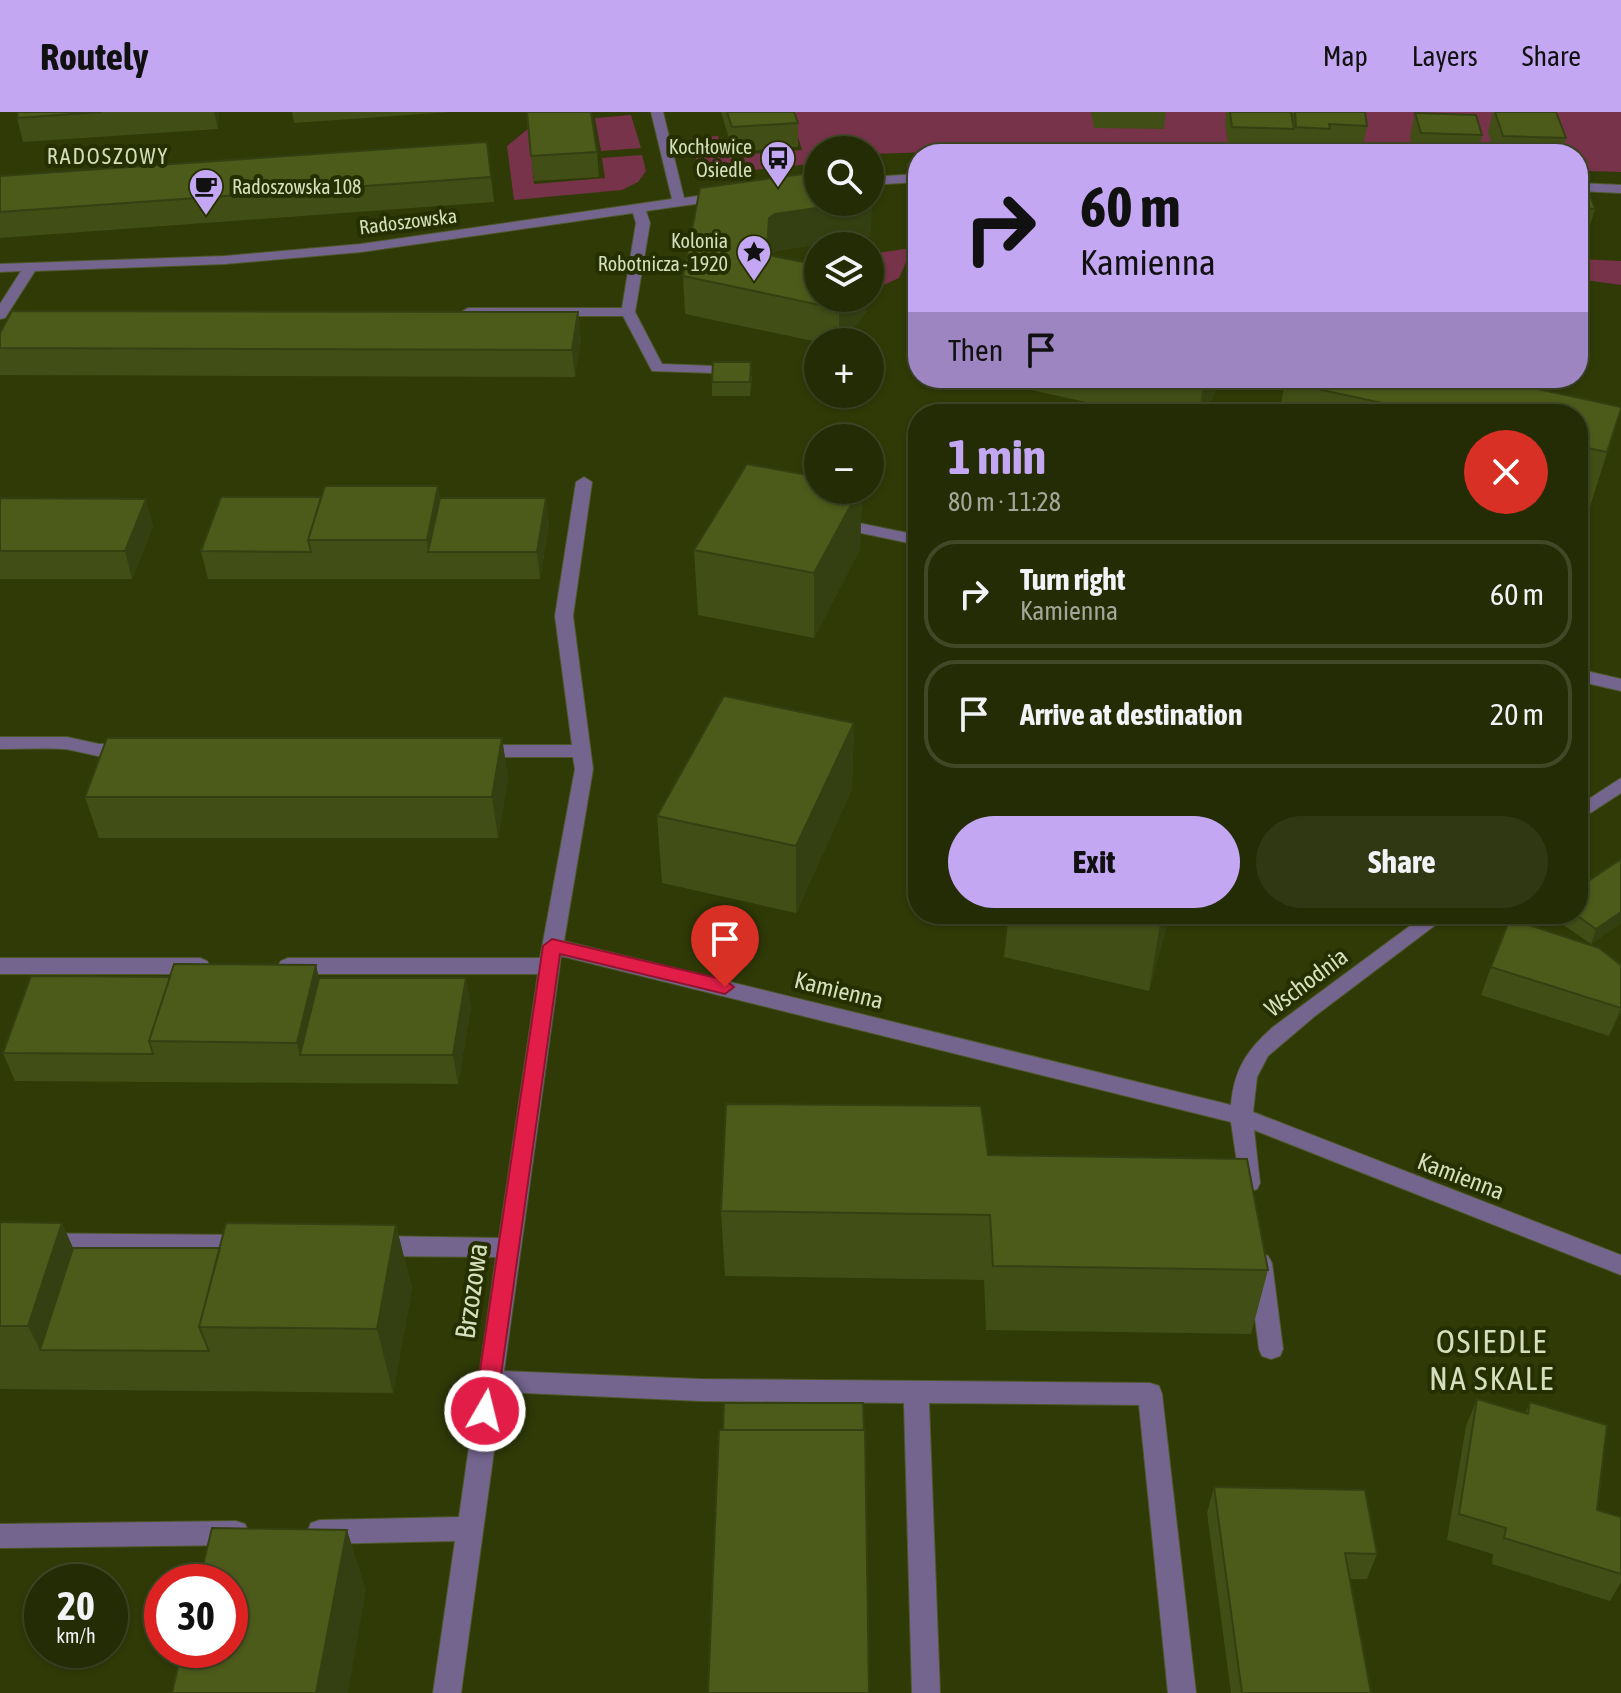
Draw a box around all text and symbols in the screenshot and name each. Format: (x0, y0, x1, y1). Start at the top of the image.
text: Routely (40, 35, 148, 78)
text: Map (1323, 40, 1368, 72)
text: Layers (1412, 40, 1478, 72)
text: Share (1522, 40, 1581, 72)
place label: Kochłowice Osiedle (669, 135, 752, 181)
map controls (804, 136, 884, 504)
button: search (804, 136, 884, 216)
bus stop icon: Kochłowice Osiedle (759, 139, 797, 189)
district label: RADOSZOWY (47, 143, 169, 169)
cafe icon: Radoszowska 108 (187, 167, 225, 217)
place label: Radoszowska 108 (232, 175, 361, 198)
text: 60 m (1080, 175, 1181, 239)
icon: right (948, 176, 1052, 280)
street label: Radoszowska (358, 204, 458, 238)
place label: Kolonia Robotnicza - 1920 (598, 229, 728, 275)
button: layers (804, 232, 884, 312)
place icon: Kolonia Robotnicza - 1920 (735, 233, 773, 283)
text: Kamienna (1080, 241, 1216, 283)
button: + (804, 328, 884, 408)
icon: arrive (1019, 328, 1063, 372)
text: Then (948, 333, 1003, 367)
button: − (804, 424, 884, 504)
text: 1 min (948, 429, 1046, 484)
button: close (1464, 430, 1548, 514)
text: 80 m · 11:28 (948, 487, 1061, 517)
text: Turn right (1020, 562, 1126, 596)
icon: right (952, 572, 996, 616)
text: 60 m (1490, 577, 1544, 611)
text: Kamienna (1020, 596, 1118, 626)
icon: arrive (952, 692, 996, 736)
text: Arrive at destination (1020, 697, 1242, 731)
text: 20 m (1490, 697, 1544, 731)
button: Exit (948, 816, 1240, 908)
button: Share (1256, 816, 1548, 908)
pin (691, 905, 759, 987)
icon: arrive (703, 917, 747, 961)
street label: Wschodnia (1259, 942, 1353, 1022)
street label: Kamienna (792, 966, 886, 1014)
street label: Kamienna (1414, 1147, 1508, 1205)
street label: Brzozowa (448, 1241, 494, 1341)
district label: OSIEDLE NA SKALE (1429, 1323, 1555, 1397)
position arrow (443, 1369, 527, 1453)
speed limit sign: 30 (144, 1564, 248, 1668)
text: 20 (57, 1583, 95, 1628)
text: km/h (56, 1624, 96, 1647)

